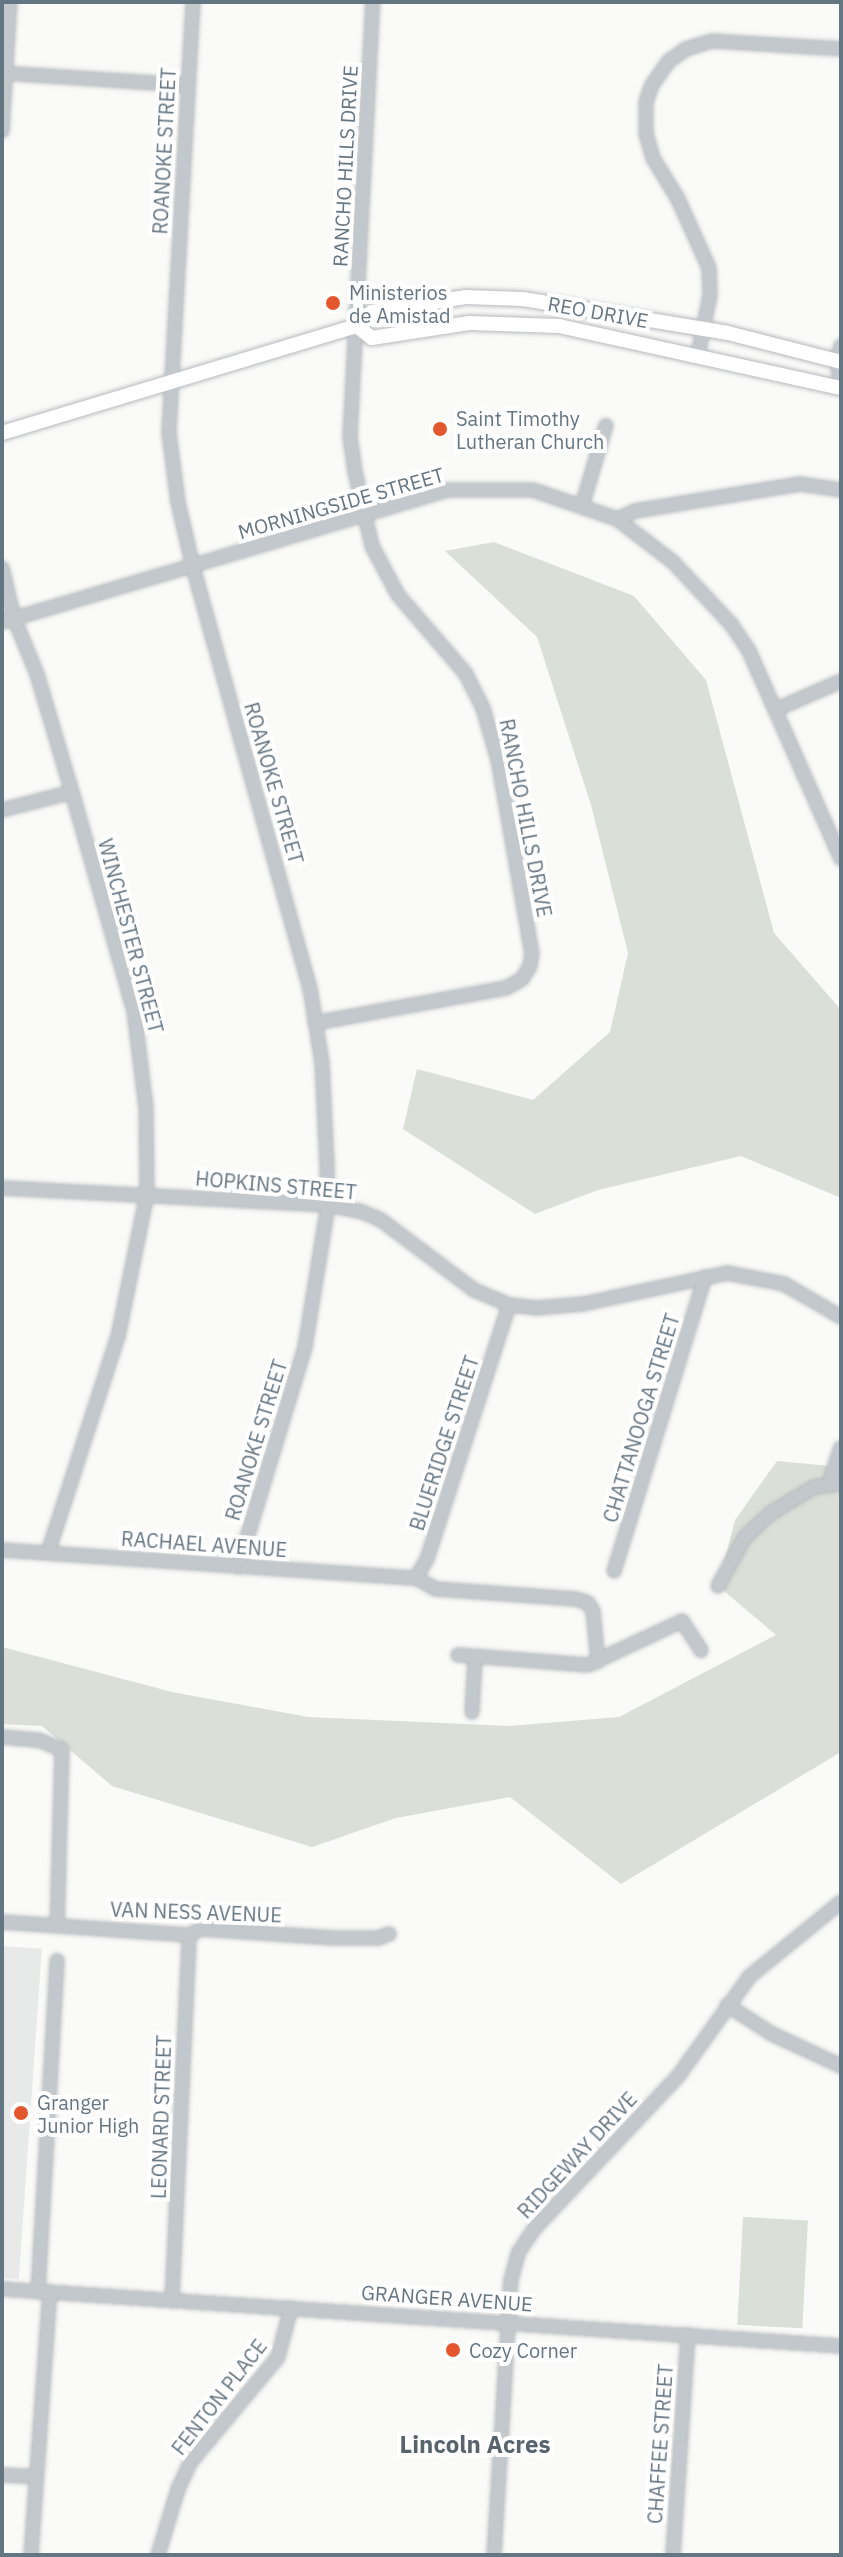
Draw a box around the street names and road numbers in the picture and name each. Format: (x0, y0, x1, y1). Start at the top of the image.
street label: RANCHO HILLS DRIVE (328, 65, 362, 267)
street label: ROANOKE STREET (148, 67, 180, 235)
street label: REO DRIVE (546, 291, 650, 333)
street label: MORNINGSIDE STREET (235, 462, 447, 544)
street label: ROANOKE STREET (239, 699, 309, 867)
street label: RANCHO HILLS DRIVE (495, 717, 557, 919)
street label: WINCHESTER STREET (93, 836, 169, 1036)
street label: HOPKINS STREET (194, 1166, 358, 1204)
street label: CHATTANOOGA STREET (598, 1311, 684, 1525)
street label: BLUERIDGE STREET (404, 1352, 484, 1534)
street label: ROANOKE STREET (220, 1357, 292, 1523)
street label: RACHAEL AVENUE (120, 1526, 288, 1562)
street label: VAN NESS AVENUE (110, 1897, 282, 1927)
street label: LEONARD STREET (146, 2035, 176, 2199)
street label: RIDGEWAY DRIVE (512, 2087, 642, 2223)
street label: GRANGER AVENUE (360, 2280, 534, 2316)
street label: FENTON PLACE (166, 2334, 272, 2460)
street label: CHAFFEE STREET (642, 2363, 678, 2525)

